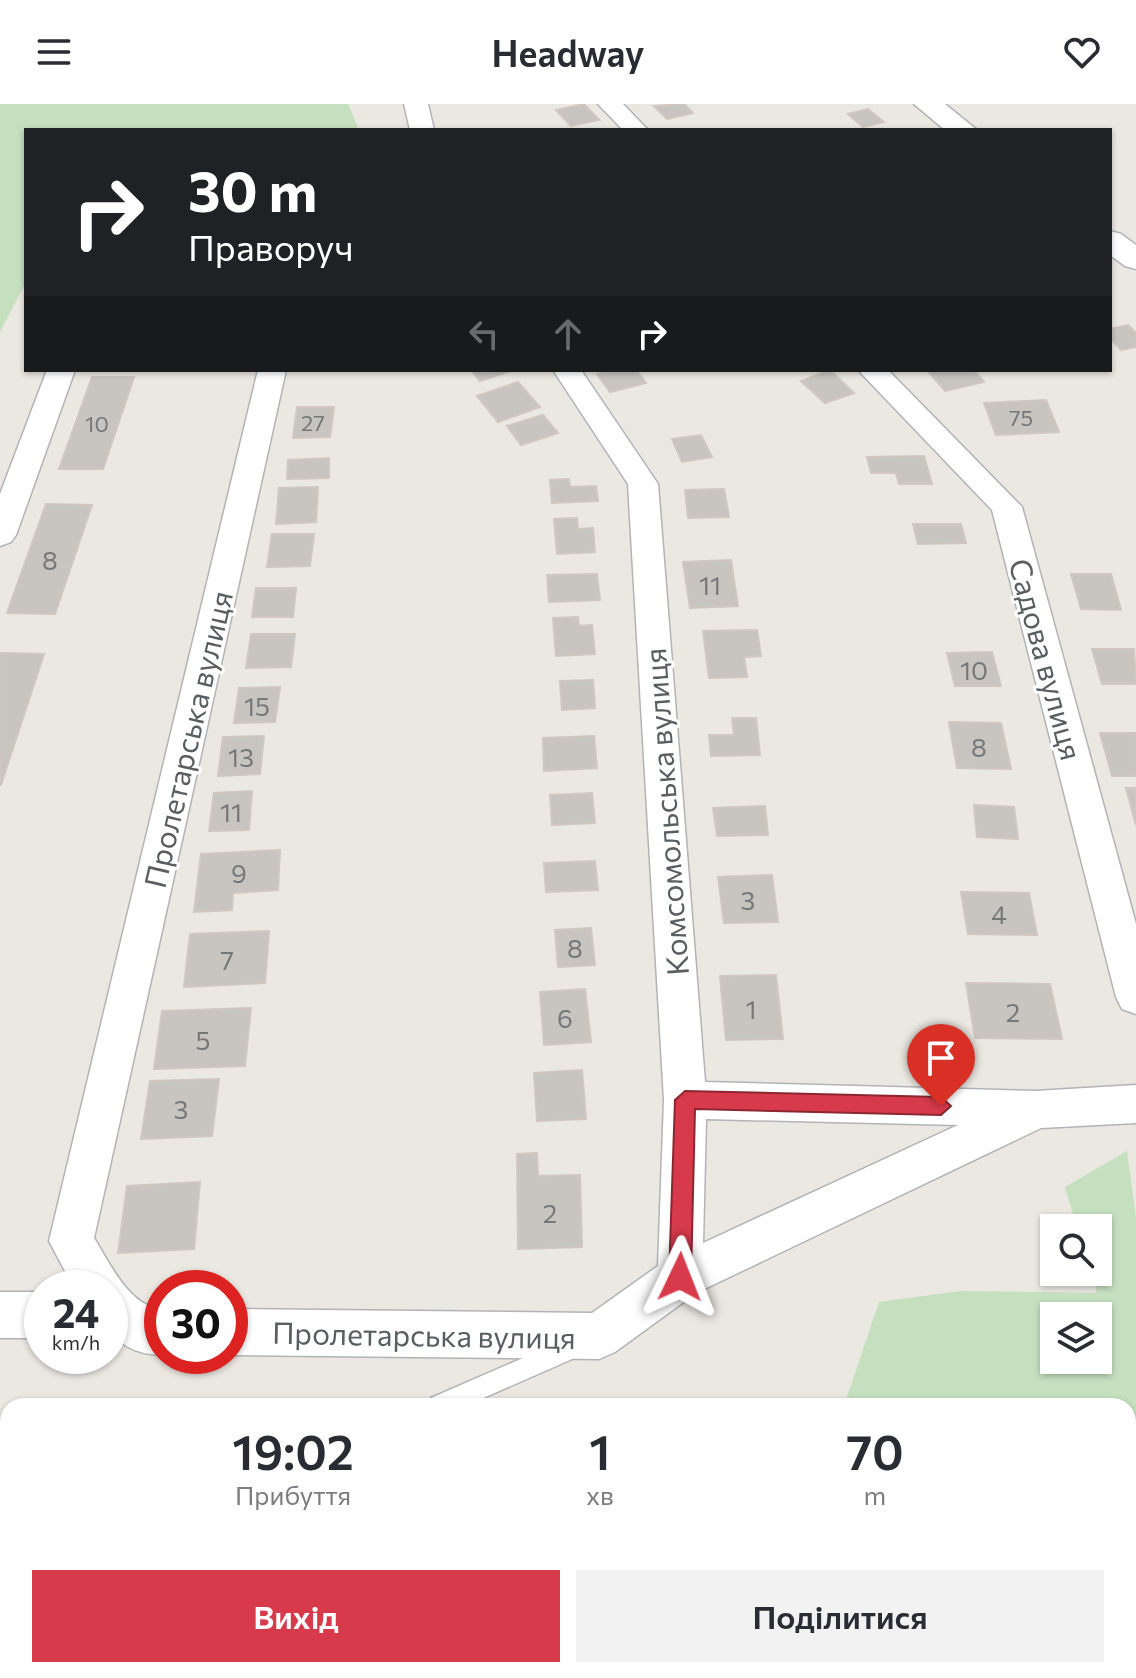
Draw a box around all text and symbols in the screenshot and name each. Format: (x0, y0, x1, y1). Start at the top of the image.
icon: menu (32, 30, 76, 74)
text: Headway (491, 30, 645, 74)
icon: heart (1060, 30, 1104, 74)
text: 30 m (188, 155, 317, 224)
icon: right (56, 160, 160, 264)
text: Праворуч (188, 224, 354, 268)
icon: left (462, 312, 506, 356)
icon: ahead (546, 312, 590, 356)
icon: right (630, 312, 674, 356)
house number: 75 (1009, 404, 1033, 431)
house number: 27 (301, 409, 325, 436)
house number: 10 (85, 410, 109, 437)
house number: 8 (42, 544, 58, 575)
street label: Садова вулиця (1002, 554, 1092, 764)
house number: 11 (699, 569, 721, 600)
street label: Пролетарська вулиця (135, 587, 239, 891)
street label: Комсомольська вулиця (635, 647, 695, 977)
house number: 10 (960, 654, 988, 685)
house number: 15 (244, 690, 270, 721)
house number: 8 (971, 731, 987, 762)
house number: 13 (228, 741, 254, 772)
house number: 11 (220, 796, 242, 827)
house number: 9 (231, 857, 247, 888)
house number: 3 (741, 884, 755, 915)
house number: 4 (991, 898, 1007, 929)
house number: 8 (567, 932, 583, 963)
house number: 7 (220, 944, 234, 975)
house number: 1 (745, 993, 757, 1024)
house number: 2 (1006, 996, 1020, 1027)
house number: 6 (557, 1002, 573, 1033)
house number: 5 (196, 1024, 210, 1055)
pin (907, 1024, 975, 1106)
icon: arrive (919, 1036, 963, 1080)
house number: 3 (174, 1093, 188, 1124)
house number: 2 (543, 1197, 557, 1228)
map controls (1040, 1214, 1112, 1374)
button: search (1040, 1214, 1112, 1286)
position arrow (638, 1235, 722, 1319)
speed limit sign: 30 (144, 1270, 248, 1374)
text: 24 (53, 1287, 99, 1336)
button: layers (1040, 1302, 1112, 1374)
street label: Пролетарська вулиця (272, 1313, 576, 1355)
text: km/h (52, 1330, 100, 1354)
text: 19:02 (232, 1421, 354, 1480)
text: 1 (589, 1421, 611, 1480)
text: 70 (846, 1421, 904, 1480)
text: Прибуття (235, 1479, 351, 1510)
text: хв (586, 1479, 614, 1510)
text: m (864, 1479, 886, 1510)
button: Вихід (32, 1570, 560, 1662)
button: Поділитися (576, 1570, 1104, 1662)

